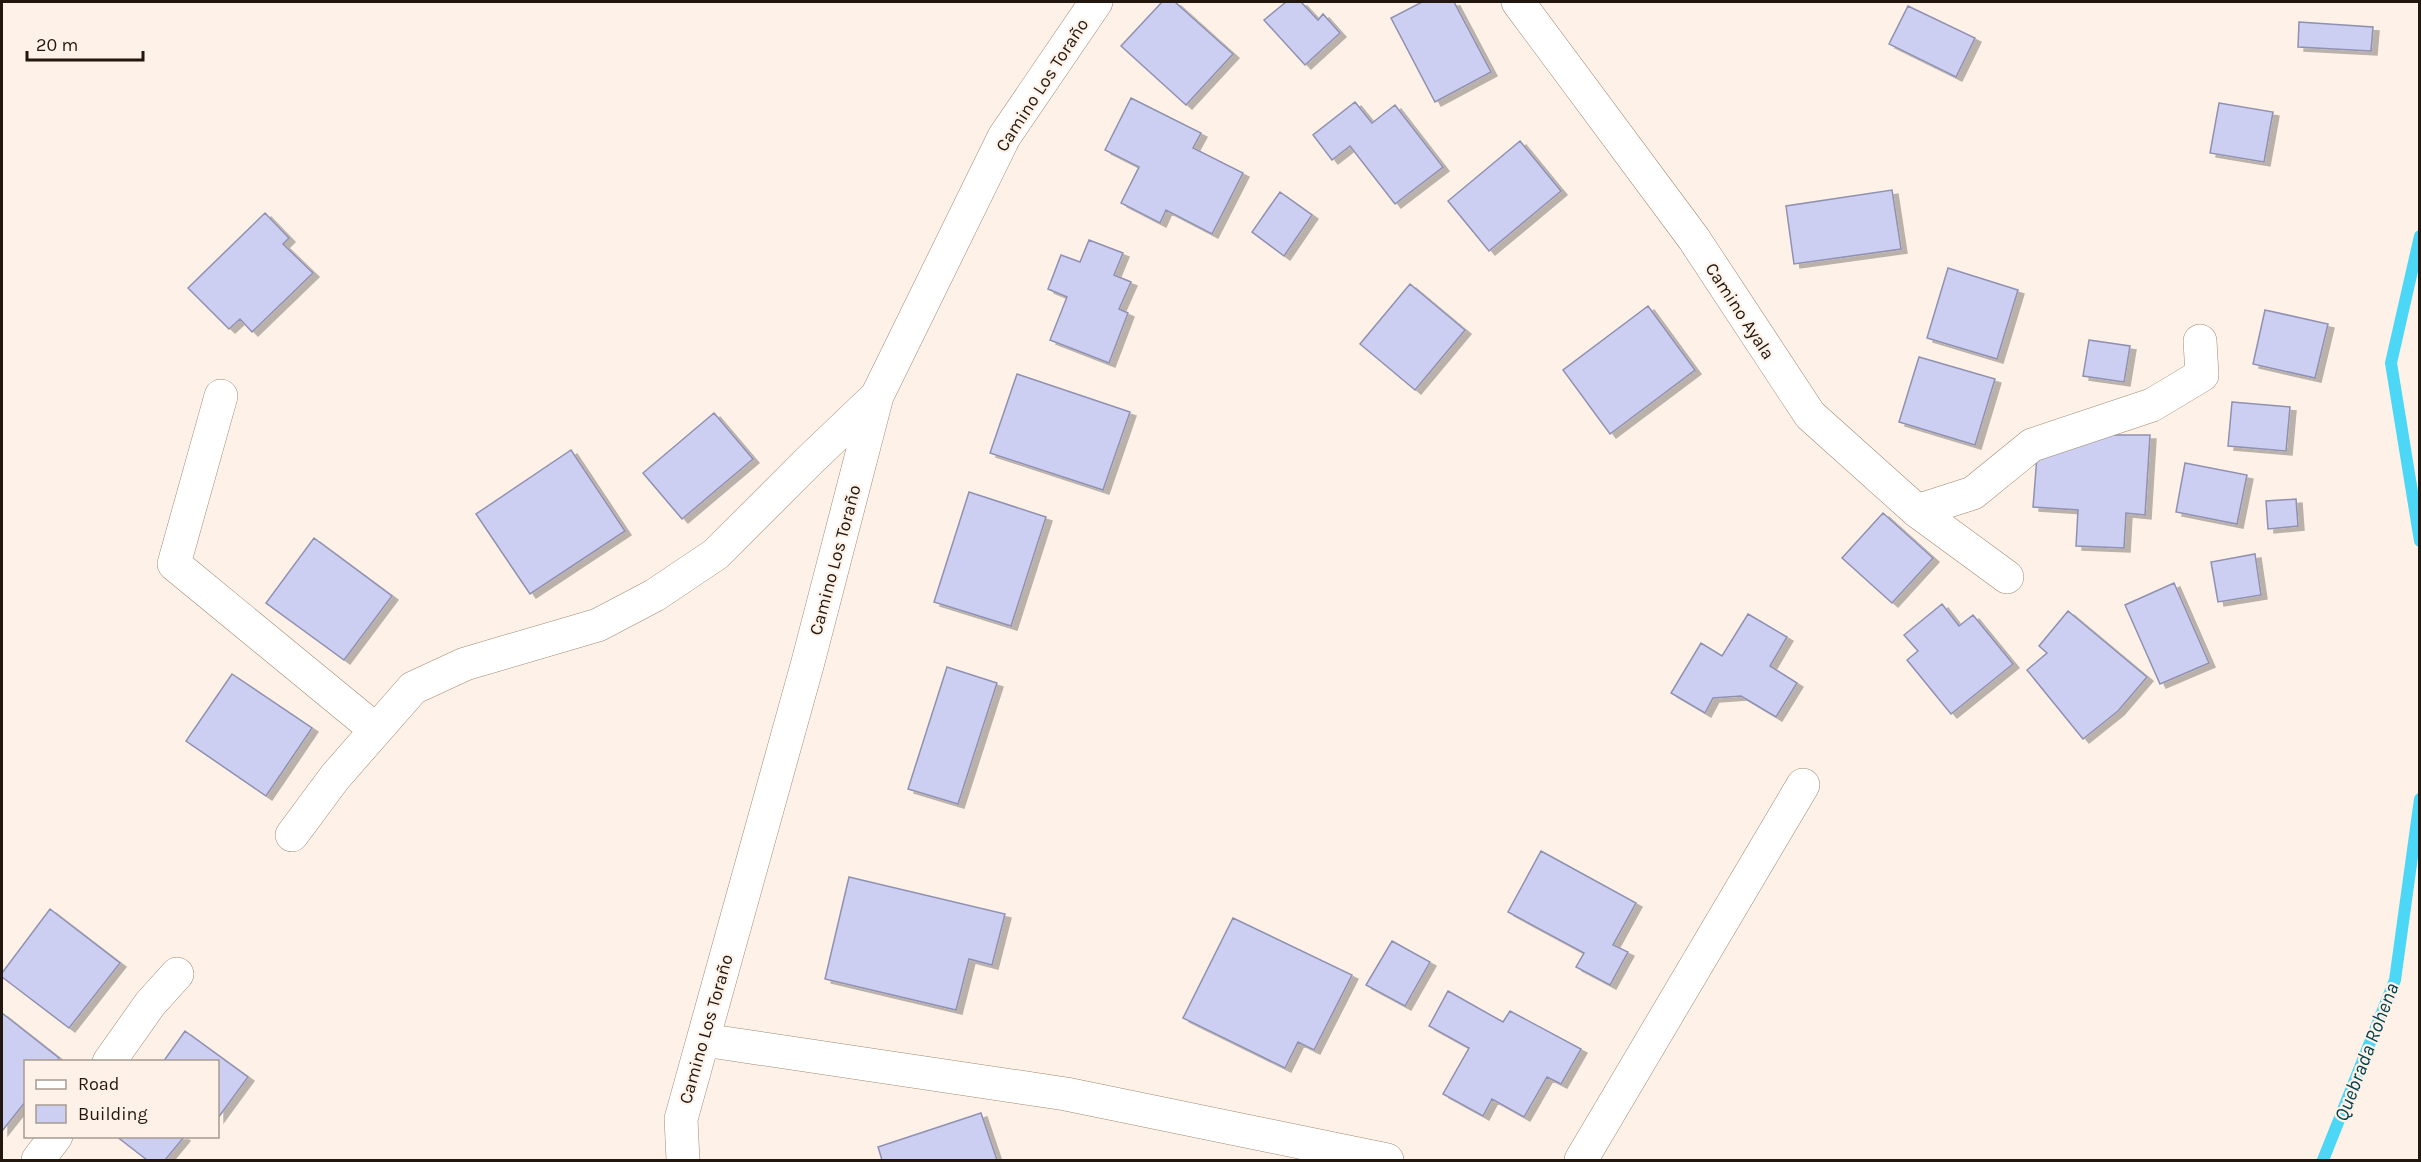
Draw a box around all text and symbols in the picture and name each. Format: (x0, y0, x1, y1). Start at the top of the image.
street label: Camino Los Toraño (991, 14, 1093, 156)
scale bar (27, 24, 142, 62)
text: 20 m (36, 34, 78, 56)
street label: Camino Ayala (1700, 258, 1780, 364)
street label: Camino Los Toraño (804, 482, 866, 638)
street label: Camino Los Toraño (674, 952, 738, 1106)
water label: Quebrada Rohena (2330, 980, 2403, 1125)
legend (24, 1060, 219, 1138)
text: Road (78, 1073, 119, 1095)
text: Building (78, 1103, 148, 1125)

